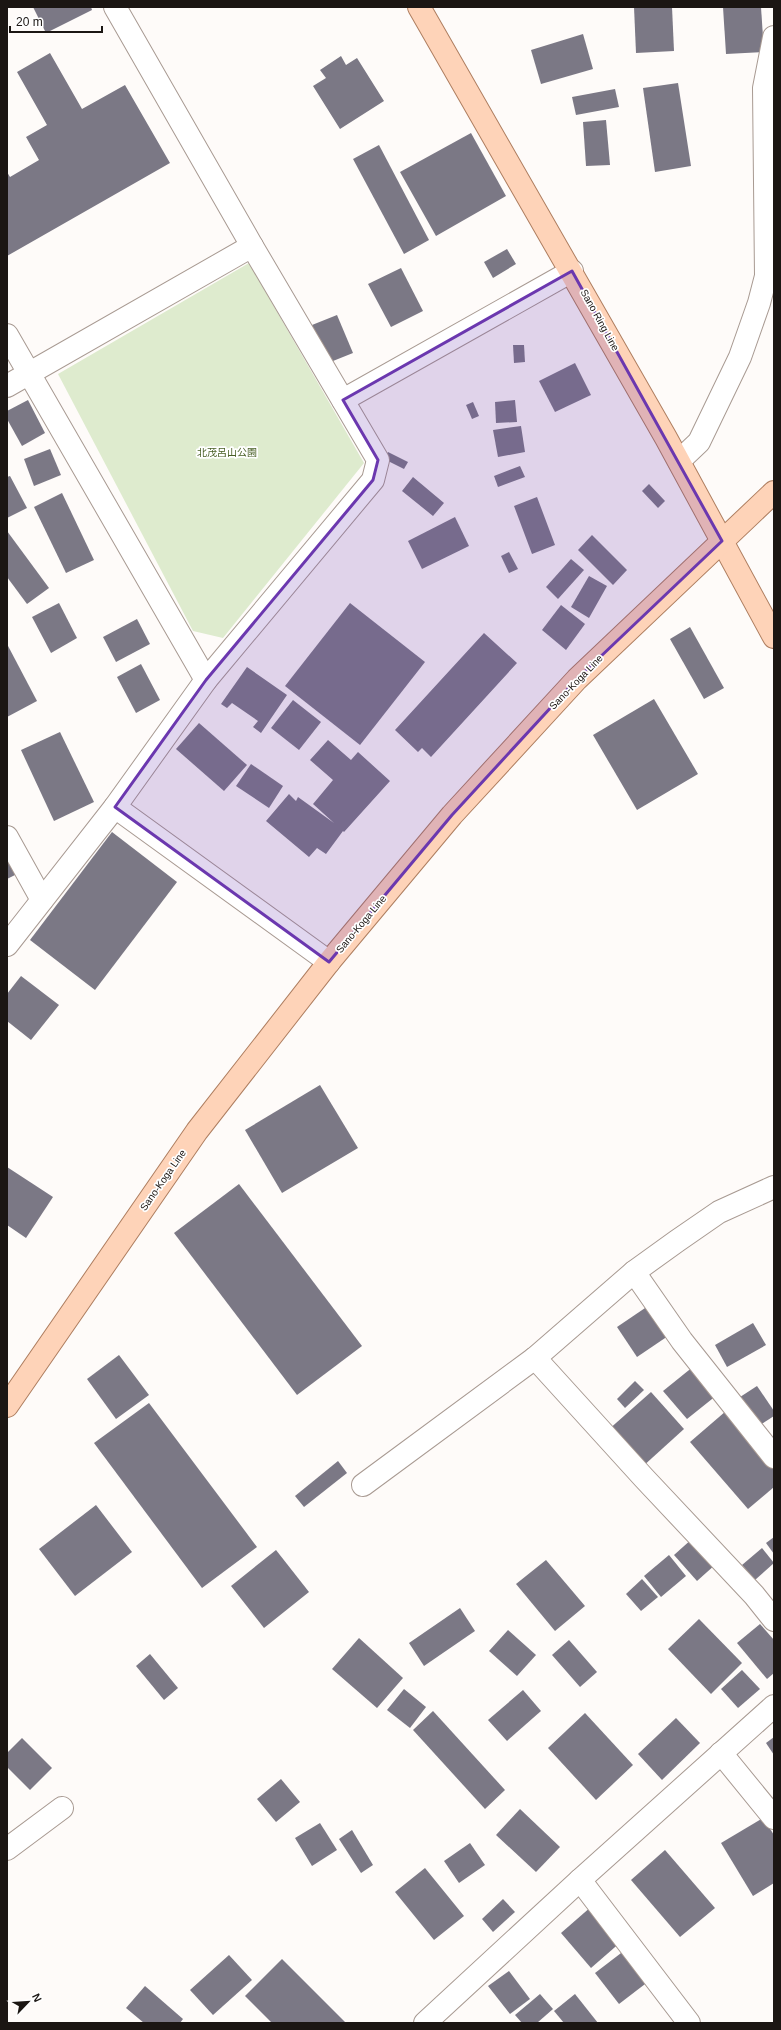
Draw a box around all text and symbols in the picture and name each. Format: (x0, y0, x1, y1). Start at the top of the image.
scale bar (10, 8, 102, 34)
text: 20 m (16, 15, 43, 29)
street label: Sano Ring Line (579, 287, 622, 353)
park label: 北茂呂山公園 (197, 447, 257, 458)
street label: Sano-Koga Line (547, 652, 605, 712)
street label: Sano-Koga Line (334, 893, 389, 955)
street label: Sano-Koga Line (138, 1147, 188, 1213)
north arrow (8, 1982, 48, 2022)
text: N (30, 1992, 44, 2004)

